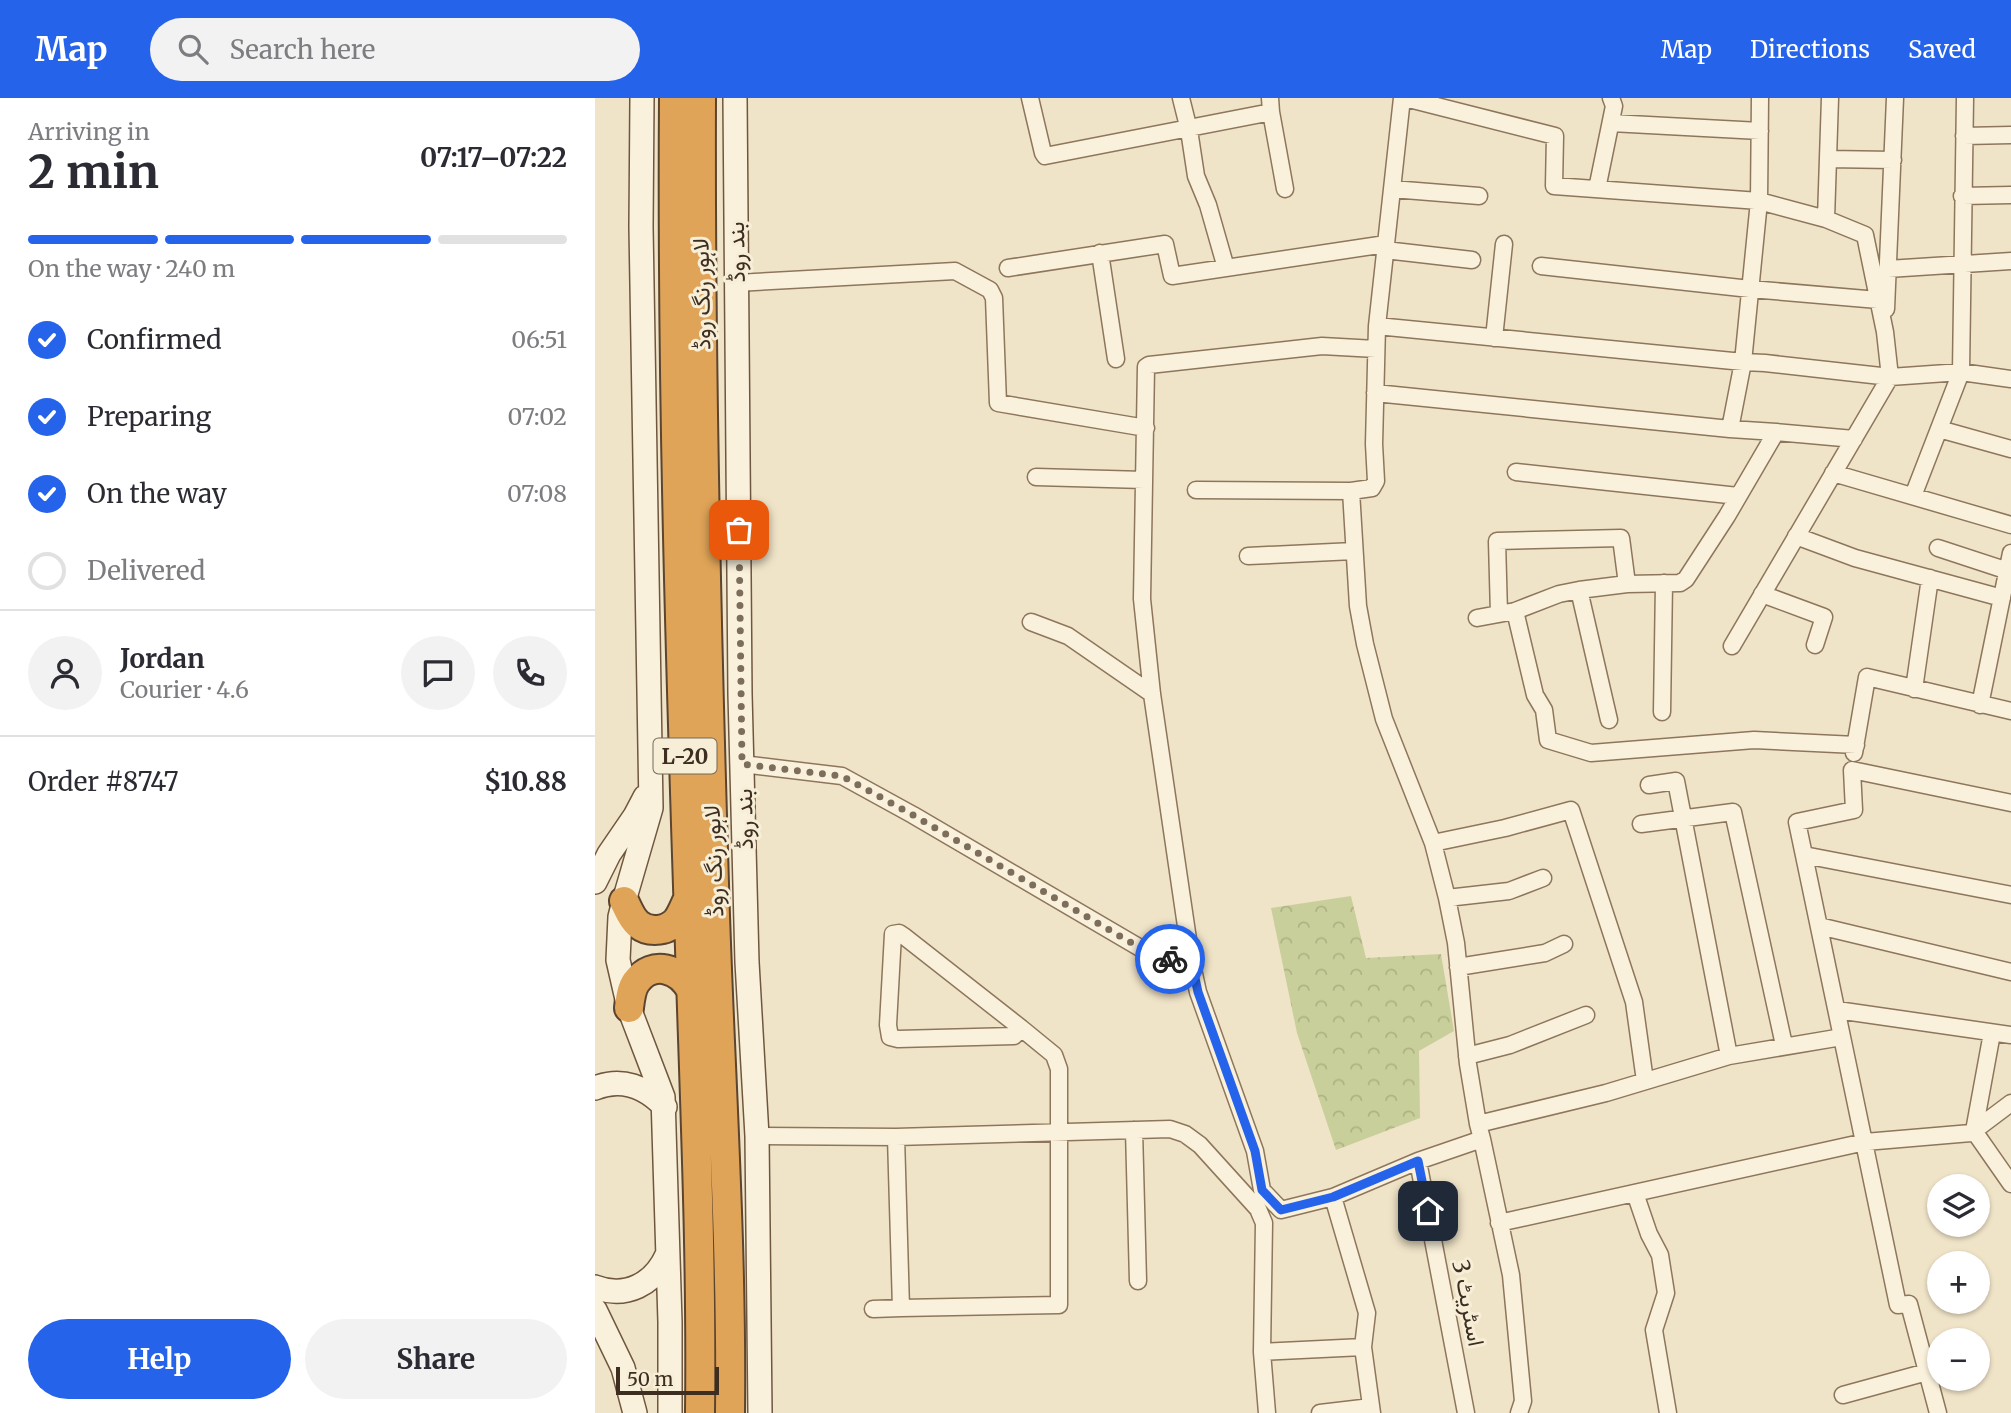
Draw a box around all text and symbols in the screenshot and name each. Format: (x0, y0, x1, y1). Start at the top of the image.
search box (150, 18, 640, 81)
text: Map (35, 29, 108, 70)
icon: search (174, 30, 212, 68)
text: Search here (230, 33, 375, 66)
text: Map (1661, 34, 1712, 65)
text: Directions (1750, 34, 1870, 65)
text: Saved (1908, 34, 1976, 65)
text: Arriving in (28, 117, 150, 146)
text: 07:17–07:22 (420, 141, 567, 174)
text: 2 min (28, 143, 159, 201)
street label: بند روڈ (721, 221, 752, 283)
street label: لاہور رنگ روڈ (686, 238, 717, 350)
text: On the way · 240 m (28, 254, 235, 283)
icon: check (28, 321, 66, 359)
text: Confirmed (87, 323, 222, 356)
text: 06:51 (511, 325, 567, 354)
icon: check (28, 398, 66, 436)
text: Preparing (87, 400, 211, 433)
text: 07:02 (508, 402, 567, 431)
icon: check (28, 475, 66, 513)
text: On the way (87, 477, 227, 510)
text: 07:08 (507, 479, 567, 508)
pin (709, 500, 769, 560)
icon: bag (720, 511, 758, 549)
text: Delivered (87, 554, 206, 587)
button: person (28, 636, 102, 710)
button: chat (401, 636, 475, 710)
button: phone (493, 636, 567, 710)
text: Jordan (120, 642, 205, 675)
text: Courier · 4.6 (120, 675, 249, 704)
road number: L-20 (653, 738, 717, 774)
text: Order #8747 (28, 765, 179, 798)
text: $10.88 (484, 765, 567, 798)
street label: بند روڈ (729, 788, 760, 850)
street label: لاہور رنگ روڈ (697, 805, 730, 917)
courier (1135, 924, 1205, 994)
icon: bike (1151, 940, 1189, 978)
map controls (1927, 1174, 1990, 1391)
button: layers (1927, 1174, 1990, 1237)
pin (1398, 1181, 1458, 1241)
icon: home (1409, 1192, 1447, 1230)
button: + (1927, 1251, 1990, 1314)
street label: اسٹریٹ 3 (1445, 1257, 1492, 1349)
button: Help (28, 1319, 291, 1399)
button: Share (305, 1319, 567, 1399)
button: − (1927, 1328, 1990, 1391)
scale bar (616, 1364, 719, 1396)
text: 50 m (627, 1367, 673, 1391)

